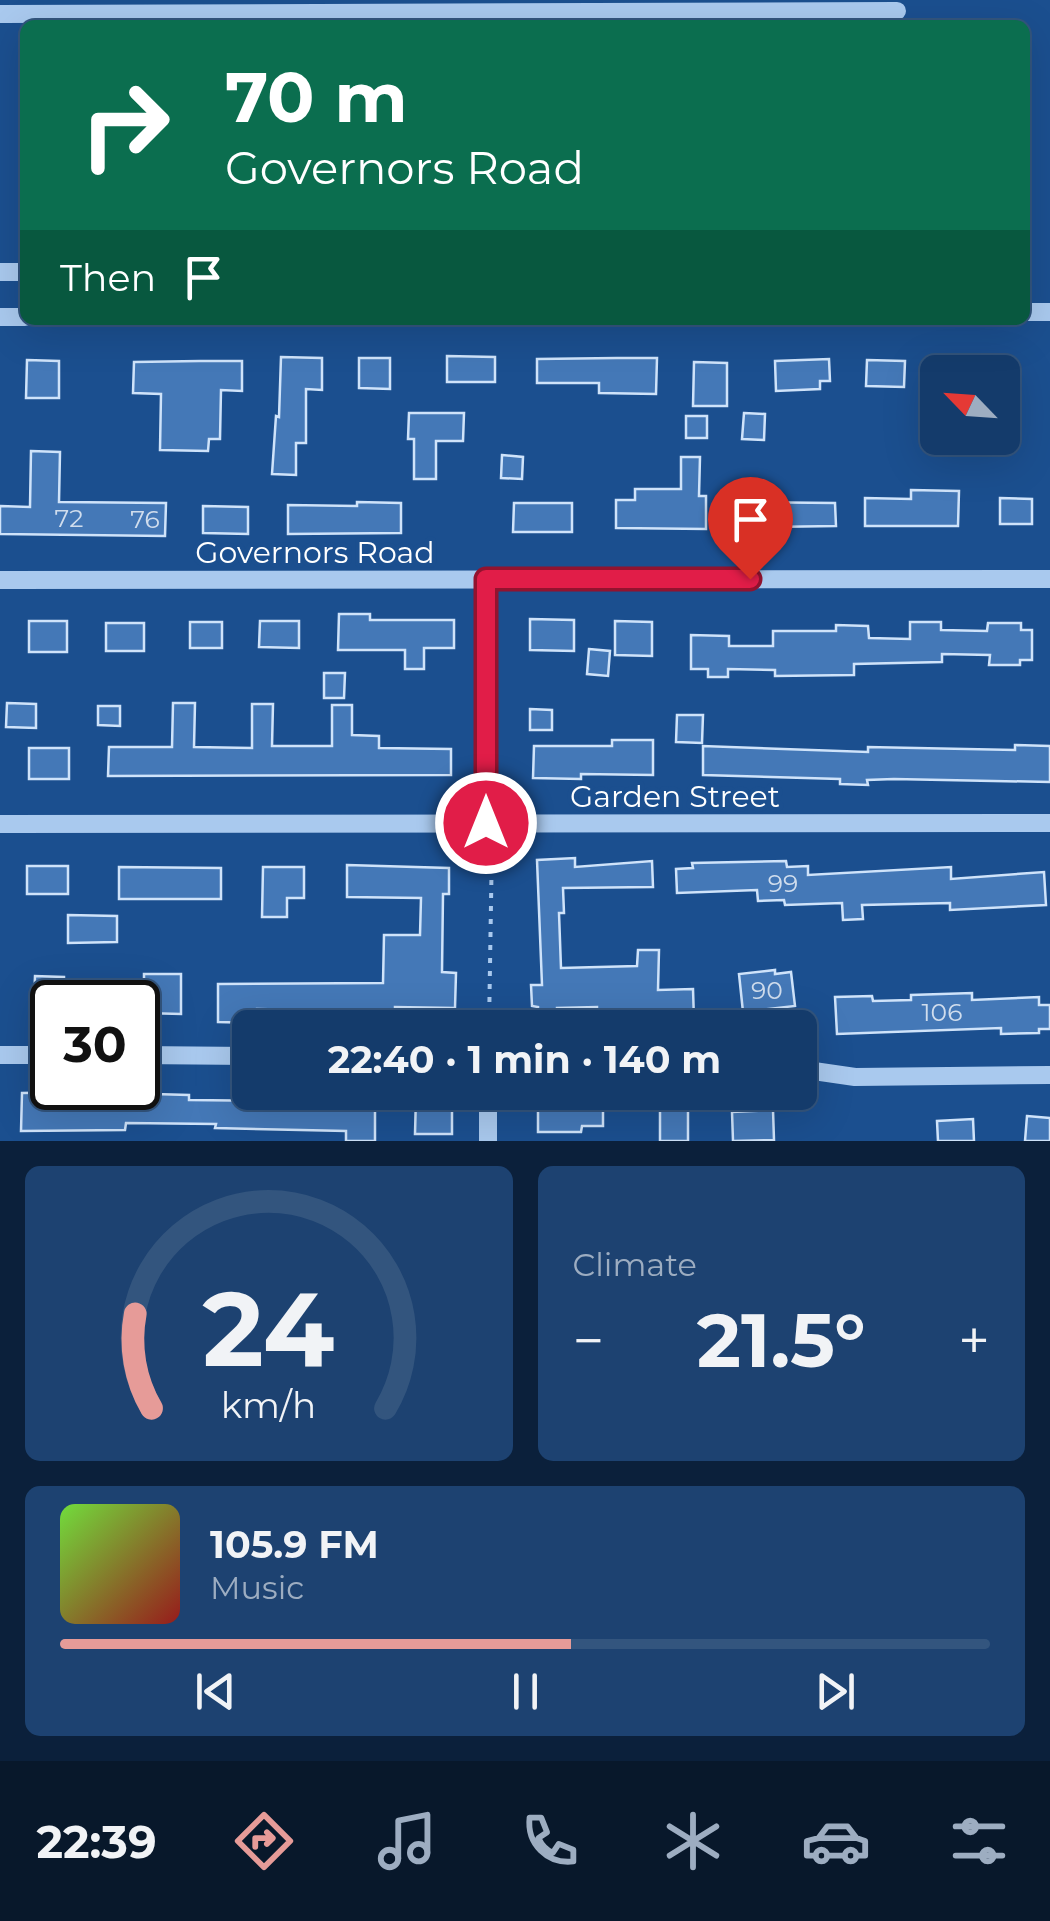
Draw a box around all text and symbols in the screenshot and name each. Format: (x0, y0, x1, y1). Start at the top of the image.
text: 70 m (225, 54, 408, 140)
icon: right (60, 60, 190, 190)
text: Governors Road (225, 140, 584, 195)
icon: arrive (176, 250, 231, 305)
text: Then (60, 254, 156, 301)
north arrow (920, 355, 1020, 455)
map controls (920, 355, 1020, 455)
pin (708, 477, 793, 580)
icon: arrive (723, 492, 778, 547)
house number: 72 (55, 503, 83, 533)
house number: 76 (130, 504, 160, 534)
street label: Governors Road (195, 534, 435, 571)
position arrow (434, 771, 538, 875)
street label: Garden Street (570, 778, 780, 815)
house number: 99 (768, 868, 798, 898)
house number: 90 (751, 975, 783, 1005)
speed limit sign: 30 (30, 980, 160, 1110)
house number: 106 (922, 997, 962, 1027)
text: 22:40 · 1 min · 140 m (328, 1036, 721, 1083)
text: Climate (573, 1245, 697, 1284)
text: 24 (203, 1265, 335, 1392)
text: 21.5° (697, 1294, 866, 1386)
text: − (573, 1307, 604, 1374)
text: + (958, 1307, 990, 1374)
text: km/h (221, 1383, 316, 1427)
text: 105.9 FM (210, 1521, 379, 1568)
text: Music (210, 1568, 304, 1607)
icon: previous (188, 1664, 243, 1719)
icon: pause (498, 1664, 553, 1719)
icon: next (808, 1664, 863, 1719)
icon: directions (229, 1806, 299, 1876)
icon: music (372, 1806, 442, 1876)
icon: phone (515, 1806, 585, 1876)
icon: climate (658, 1806, 728, 1876)
icon: car (801, 1806, 871, 1876)
icon: filters (944, 1806, 1014, 1876)
text: 22:39 (36, 1814, 157, 1869)

